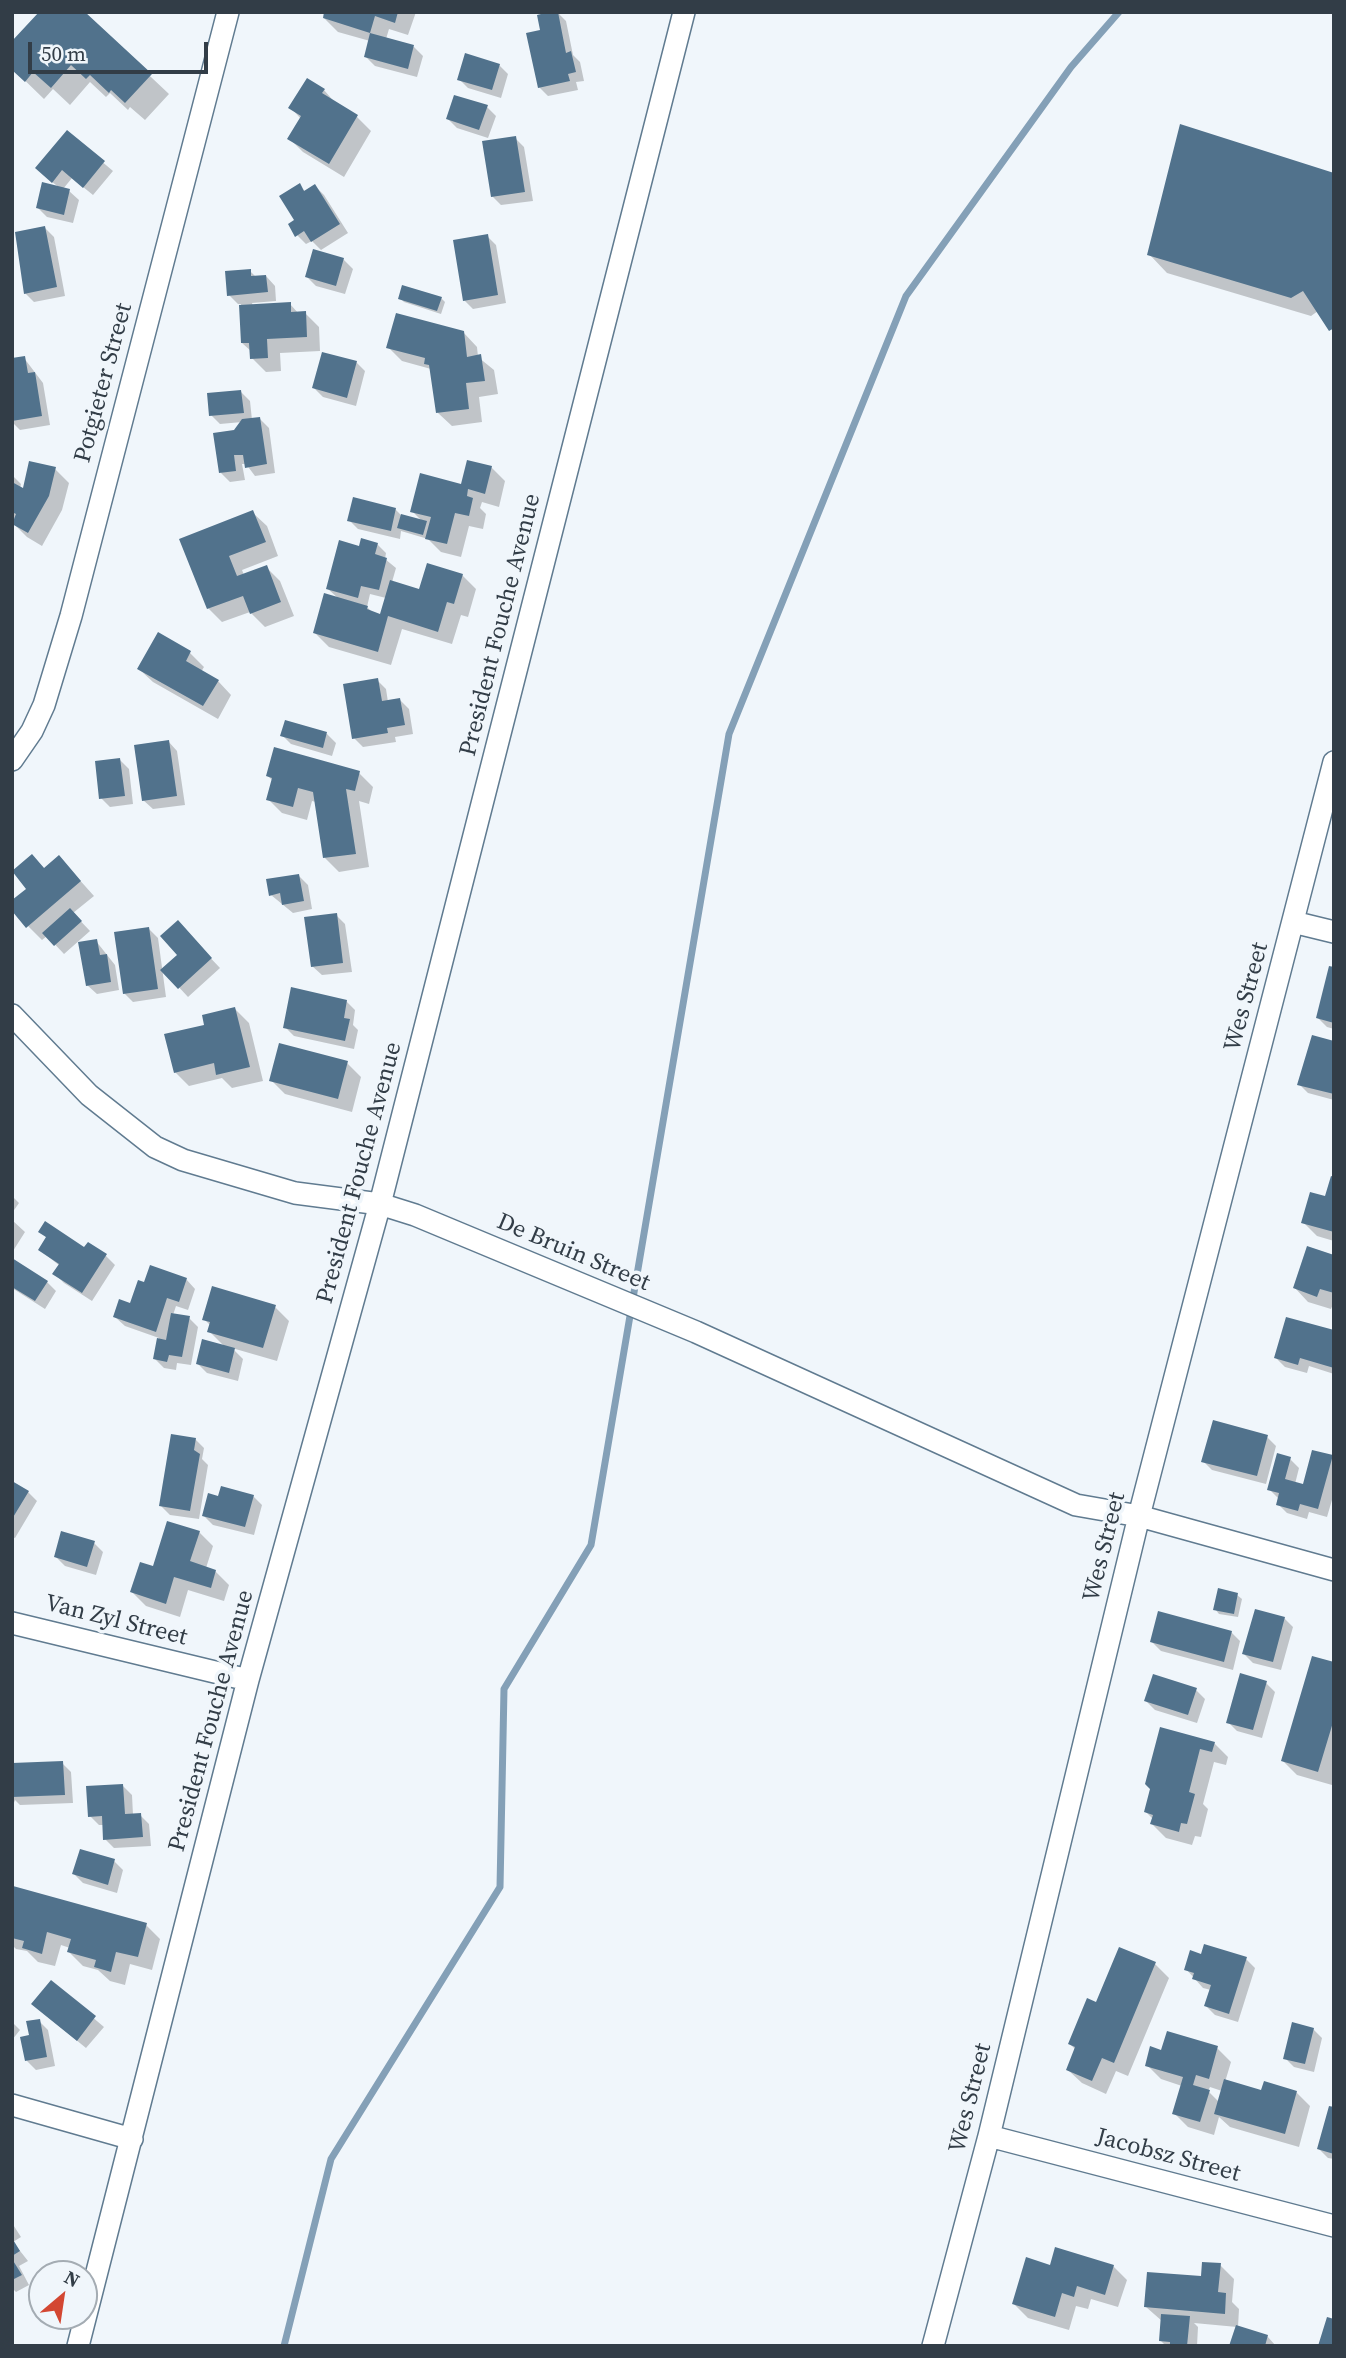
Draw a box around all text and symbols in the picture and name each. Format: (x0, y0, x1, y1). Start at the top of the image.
scale bar (32, 28, 212, 72)
text: 50 m (41, 39, 86, 68)
street label: Potgieter Street (69, 300, 139, 466)
street label: President Fouche Avenue (454, 491, 548, 759)
street label: Wes Street (1219, 939, 1275, 1055)
street label: President Fouche Avenue (311, 1039, 409, 1307)
street label: De Bruin Street (492, 1208, 654, 1298)
street label: Wes Street (1078, 1489, 1132, 1605)
street label: President Fouche Avenue (163, 1587, 261, 1855)
street label: Van Zyl Street (42, 1589, 190, 1653)
street label: Wes Street (944, 2040, 998, 2156)
street label: Jacobsz Street (1093, 2123, 1243, 2189)
north arrow (28, 2260, 98, 2330)
text: N (60, 2264, 85, 2293)

